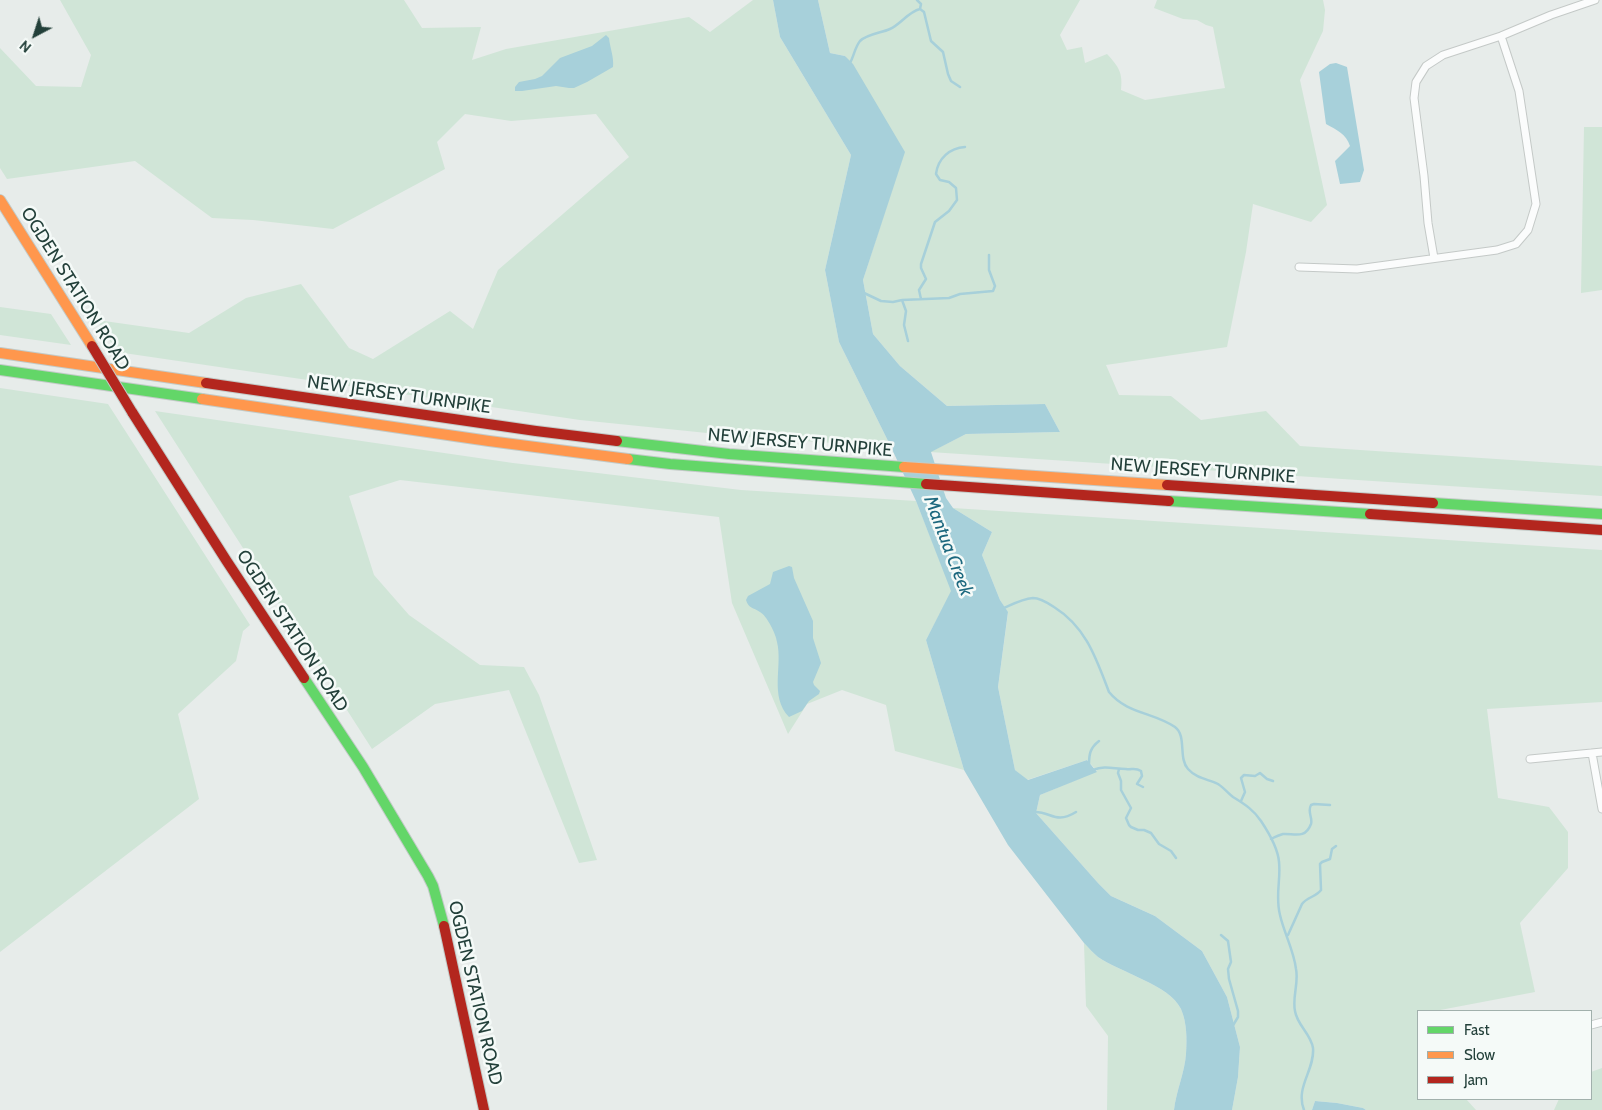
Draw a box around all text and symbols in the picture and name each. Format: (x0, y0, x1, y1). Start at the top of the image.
north arrow (10, 10, 60, 60)
text: N (16, 36, 35, 57)
street label: OGDEN STATION ROAD (16, 203, 134, 375)
street label: NEW JERSEY TURNPIKE (306, 371, 492, 419)
street label: NEW JERSEY TURNPIKE (707, 424, 893, 462)
street label: NEW JERSEY TURNPIKE (1110, 454, 1296, 488)
water label: Mantua Creek (918, 493, 978, 599)
street label: OGDEN STATION ROAD (232, 546, 352, 716)
street label: OGDEN STATION ROAD (443, 899, 507, 1087)
legend (1417, 1010, 1592, 1100)
text: Fast (1464, 1021, 1489, 1039)
text: Slow (1464, 1046, 1495, 1064)
text: Jam (1464, 1071, 1488, 1089)

